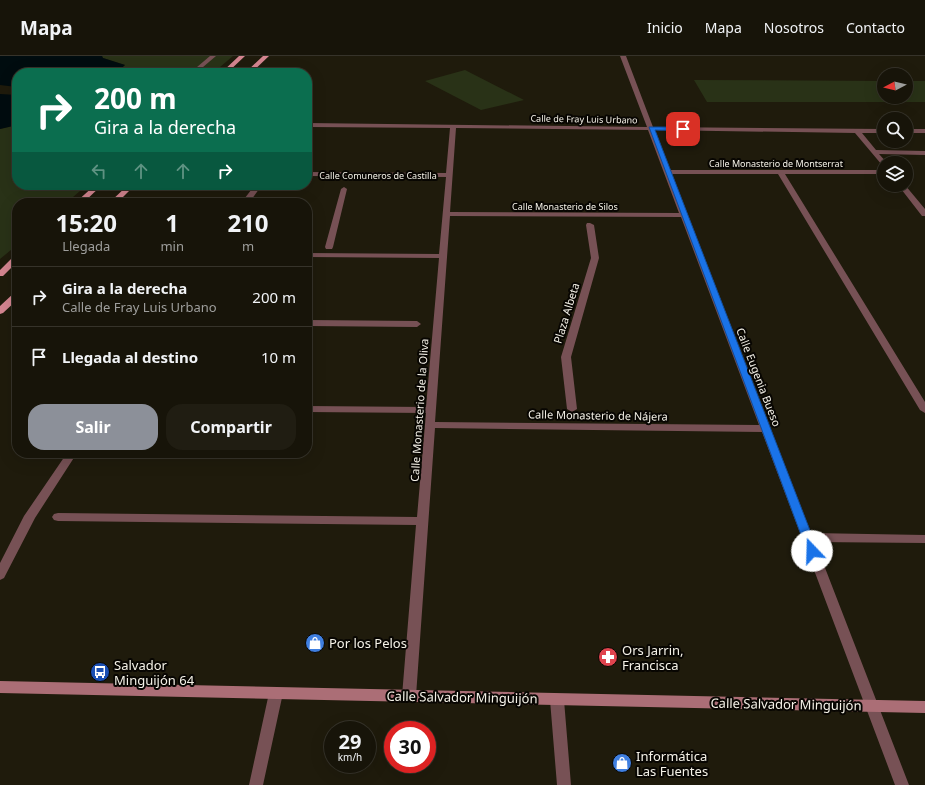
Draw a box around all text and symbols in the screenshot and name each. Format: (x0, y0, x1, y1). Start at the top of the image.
text: Mapa (20, 15, 73, 41)
text: Inicio (647, 18, 683, 37)
text: Mapa (705, 18, 742, 37)
text: Nosotros (764, 18, 824, 37)
text: Contacto (846, 18, 905, 37)
north arrow (877, 68, 913, 104)
map controls (877, 68, 913, 192)
text: 200 m (94, 79, 177, 117)
icon: right (28, 84, 80, 136)
street label: Calle de Fray Luis Urbano (530, 112, 638, 126)
pin (666, 112, 700, 146)
button: search (877, 112, 913, 148)
text: Gira a la derecha (94, 115, 236, 139)
icon: arrive (672, 118, 694, 140)
button: layers (877, 156, 913, 192)
street label: Calle Monasterio de Montserrat (709, 157, 844, 170)
icon: left (88, 160, 110, 182)
icon: ahead (130, 160, 152, 182)
icon: ahead (172, 160, 194, 182)
icon: right (214, 160, 236, 182)
street label: Calle Comuneros de Castilla (319, 169, 437, 182)
street label: Calle Monasterio de Silos (512, 200, 618, 213)
text: 15:20 (55, 206, 117, 239)
text: 1 (165, 206, 179, 239)
text: 210 (227, 206, 269, 239)
text: Llegada (62, 237, 110, 255)
text: min (160, 237, 184, 255)
text: m (242, 237, 254, 255)
text: Gira a la derecha (62, 278, 187, 298)
street label: Plaza Albeta (550, 281, 582, 345)
icon: right (28, 286, 50, 308)
text: 200 m (252, 287, 296, 307)
text: Calle de Fray Luis Urbano (62, 298, 217, 316)
street label: Calle Eugenia Bueso (733, 326, 785, 429)
street label: Calle Monasterio de la Oliva (407, 338, 431, 482)
icon: arrive (28, 346, 50, 368)
text: Llegada al destino (62, 347, 198, 367)
text: 10 m (261, 347, 296, 367)
button: Salir (28, 404, 158, 450)
button: Compartir (166, 404, 296, 450)
street label: Calle Monasterio de Nájera (528, 406, 668, 424)
position arrow (791, 530, 833, 572)
shop icon: Por los Pelos (304, 632, 326, 654)
place label: Por los Pelos (329, 634, 407, 652)
place label: Ors Jarrin, Francisca (622, 641, 684, 674)
pharmacy icon: Ors Jarrin, Francisca (597, 646, 619, 668)
place label: Salvador Minguijón 64 (114, 656, 195, 689)
bus stop icon: Salvador Minguijón 64 (89, 661, 111, 683)
street label: Calle Salvador Minguijón (386, 687, 538, 707)
street label: Calle Salvador Minguijón (710, 694, 862, 714)
speed limit sign: 30 (384, 721, 436, 773)
text: 29 (339, 728, 361, 755)
place label: Informática Las Fuentes (636, 747, 708, 780)
text: km/h (338, 750, 362, 764)
shop icon: Informática Las Fuentes (611, 752, 633, 774)

